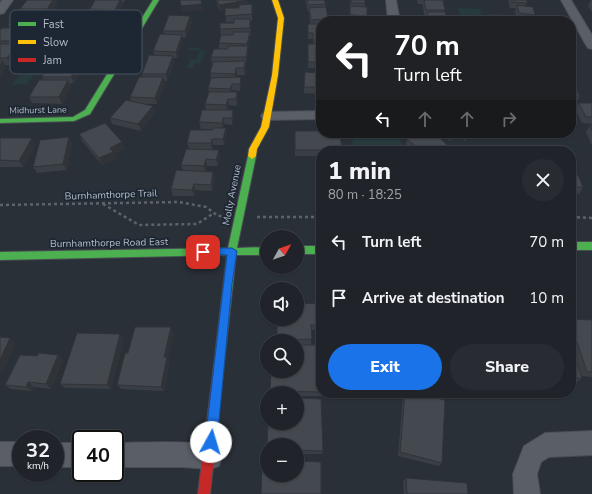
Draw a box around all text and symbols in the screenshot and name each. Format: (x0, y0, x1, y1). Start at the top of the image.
legend (10, 10, 142, 74)
text: Fast (43, 17, 64, 32)
text: 70 m (394, 27, 460, 65)
icon: left (328, 32, 380, 84)
text: Slow (43, 35, 68, 50)
text: Jam (42, 53, 62, 68)
text: Turn left (394, 63, 462, 87)
street label: Midhurst Lane (9, 103, 67, 117)
icon: left (372, 108, 394, 130)
icon: ahead (414, 108, 436, 130)
icon: ahead (456, 108, 478, 130)
icon: right (498, 108, 520, 130)
text: 1 min (328, 155, 391, 187)
button: close (522, 159, 564, 201)
street label: Molly Avenue (219, 163, 245, 227)
street label: Burnhamthorpe Trail (64, 186, 158, 204)
text: 80 m · 18:25 (328, 186, 402, 204)
north arrow (260, 230, 304, 274)
map controls (260, 230, 304, 482)
icon: left (328, 231, 350, 253)
text: Turn left (362, 232, 421, 252)
text: 70 m (529, 232, 564, 252)
street label: Burnhamthorpe Road East (50, 235, 169, 251)
pin (186, 235, 220, 269)
icon: arrive (192, 241, 214, 263)
button: sound (260, 282, 304, 326)
icon: arrive (328, 287, 350, 309)
text: Arrive at destination (362, 288, 505, 308)
text: 10 m (529, 288, 564, 308)
button: search (260, 334, 304, 378)
button: Exit (328, 344, 442, 390)
button: Share (450, 344, 564, 390)
button: + (260, 386, 304, 430)
position arrow (190, 421, 232, 463)
speed limit sign: 40 (72, 430, 124, 482)
text: 32 (26, 437, 50, 464)
button: − (260, 438, 304, 482)
text: km/h (27, 459, 49, 473)

